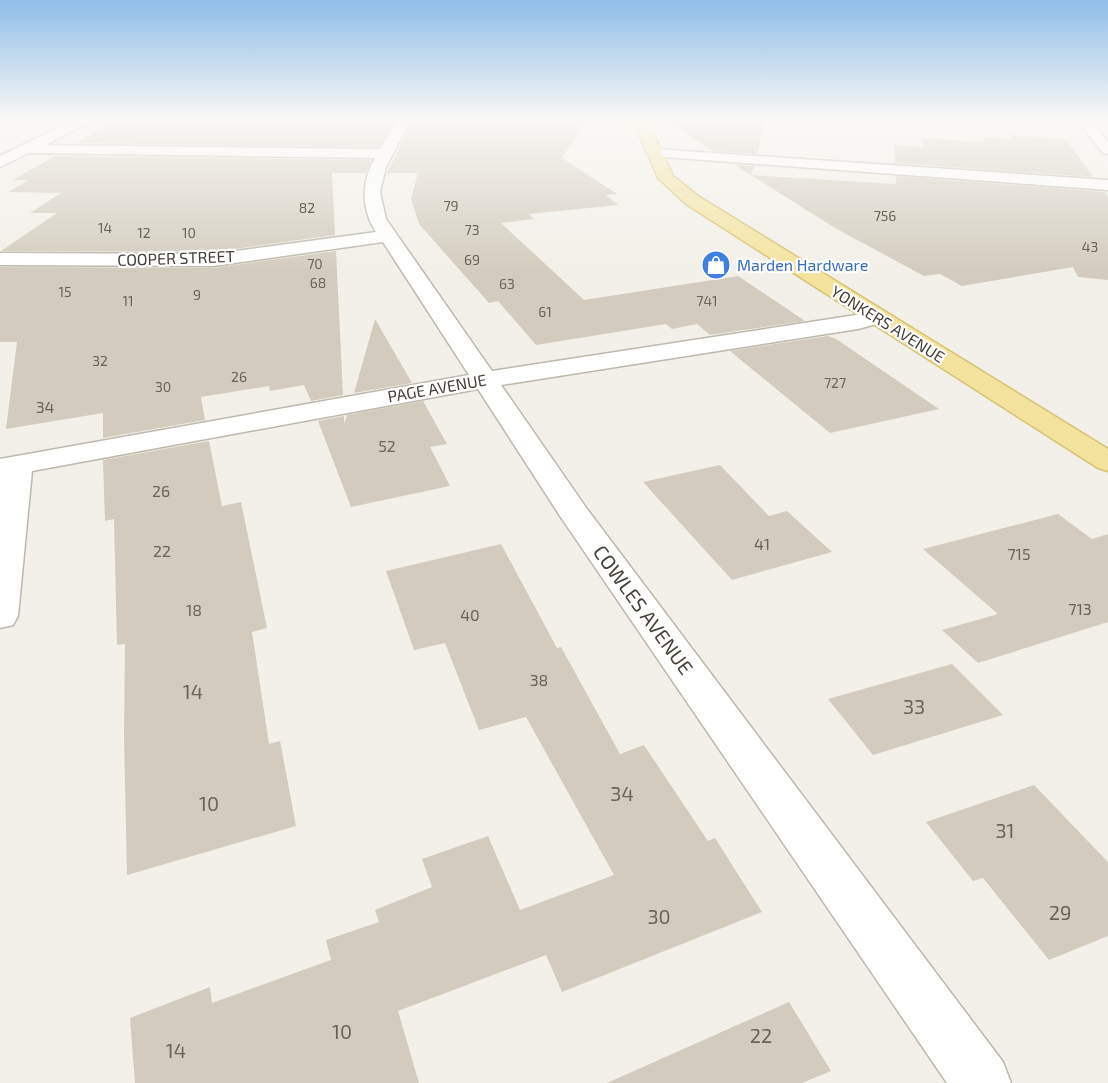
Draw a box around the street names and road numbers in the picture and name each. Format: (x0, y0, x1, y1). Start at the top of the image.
street label: COOPER STREET (117, 246, 235, 269)
street label: YONKERS AVENUE (828, 281, 949, 366)
street label: PAGE AVENUE (386, 369, 488, 406)
street label: COWLES AVENUE (589, 540, 699, 679)

